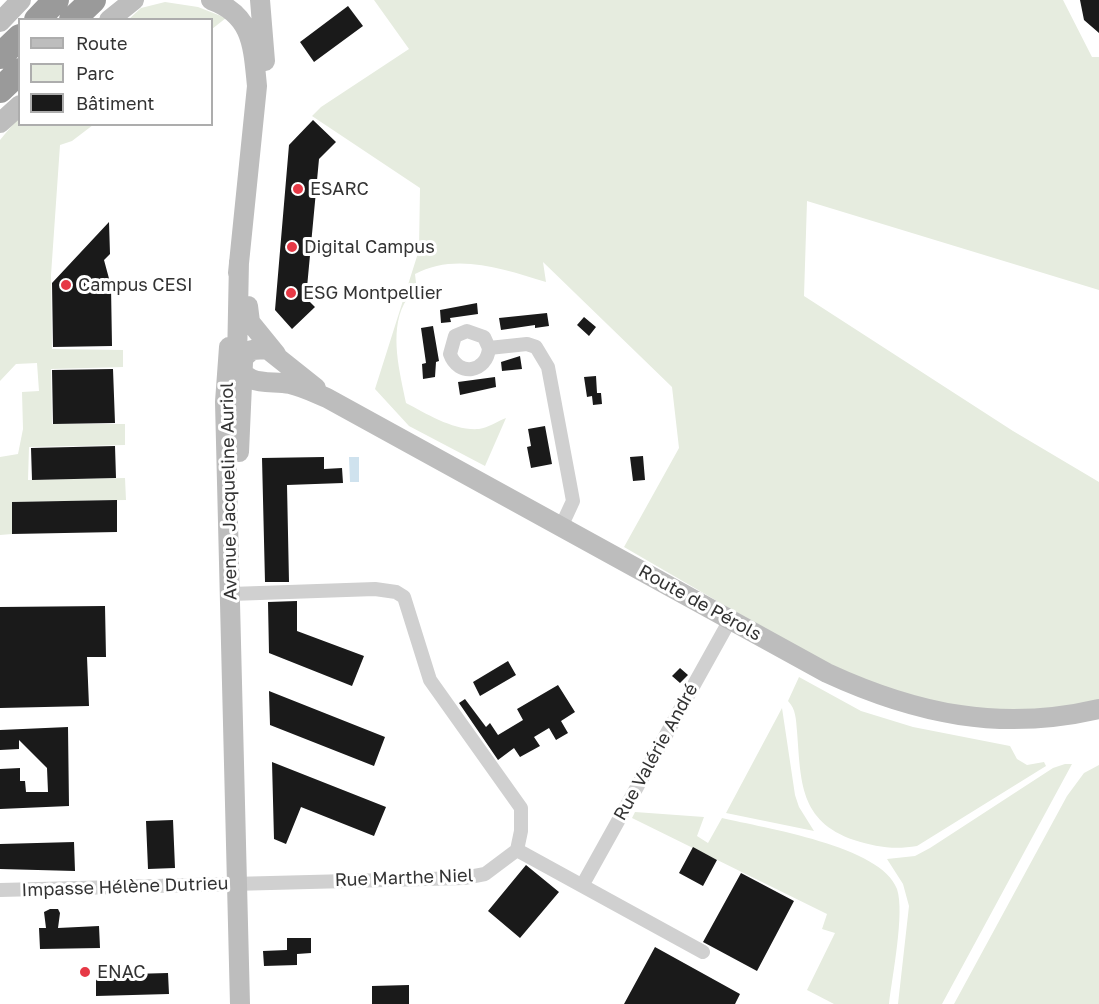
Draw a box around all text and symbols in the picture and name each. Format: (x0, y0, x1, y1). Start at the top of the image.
legend (18, 18, 213, 126)
text: Route (76, 32, 127, 54)
text: Parc (76, 62, 114, 84)
text: Bâtiment (76, 92, 155, 114)
place label: ESARC (310, 178, 369, 200)
marker: ESARC (291, 182, 305, 196)
place label: Digital Campus (304, 236, 435, 258)
marker: Digital Campus (285, 240, 299, 254)
place label: Campus CESI (78, 274, 193, 296)
marker: Campus CESI (59, 278, 73, 292)
place label: ESG Montpellier (303, 282, 442, 304)
marker: ESG Montpellier (284, 286, 298, 300)
street label: Avenue Jacqueline Auriol (216, 382, 242, 600)
street label: Route de Pérols (635, 560, 765, 646)
street label: Rue Valérie André (609, 680, 703, 824)
street label: Rue Marthe Niel (334, 865, 474, 891)
street label: Impasse Hélène Dutrieu (21, 873, 229, 901)
place label: ENAC (97, 961, 146, 983)
marker: ENAC (78, 965, 92, 979)

